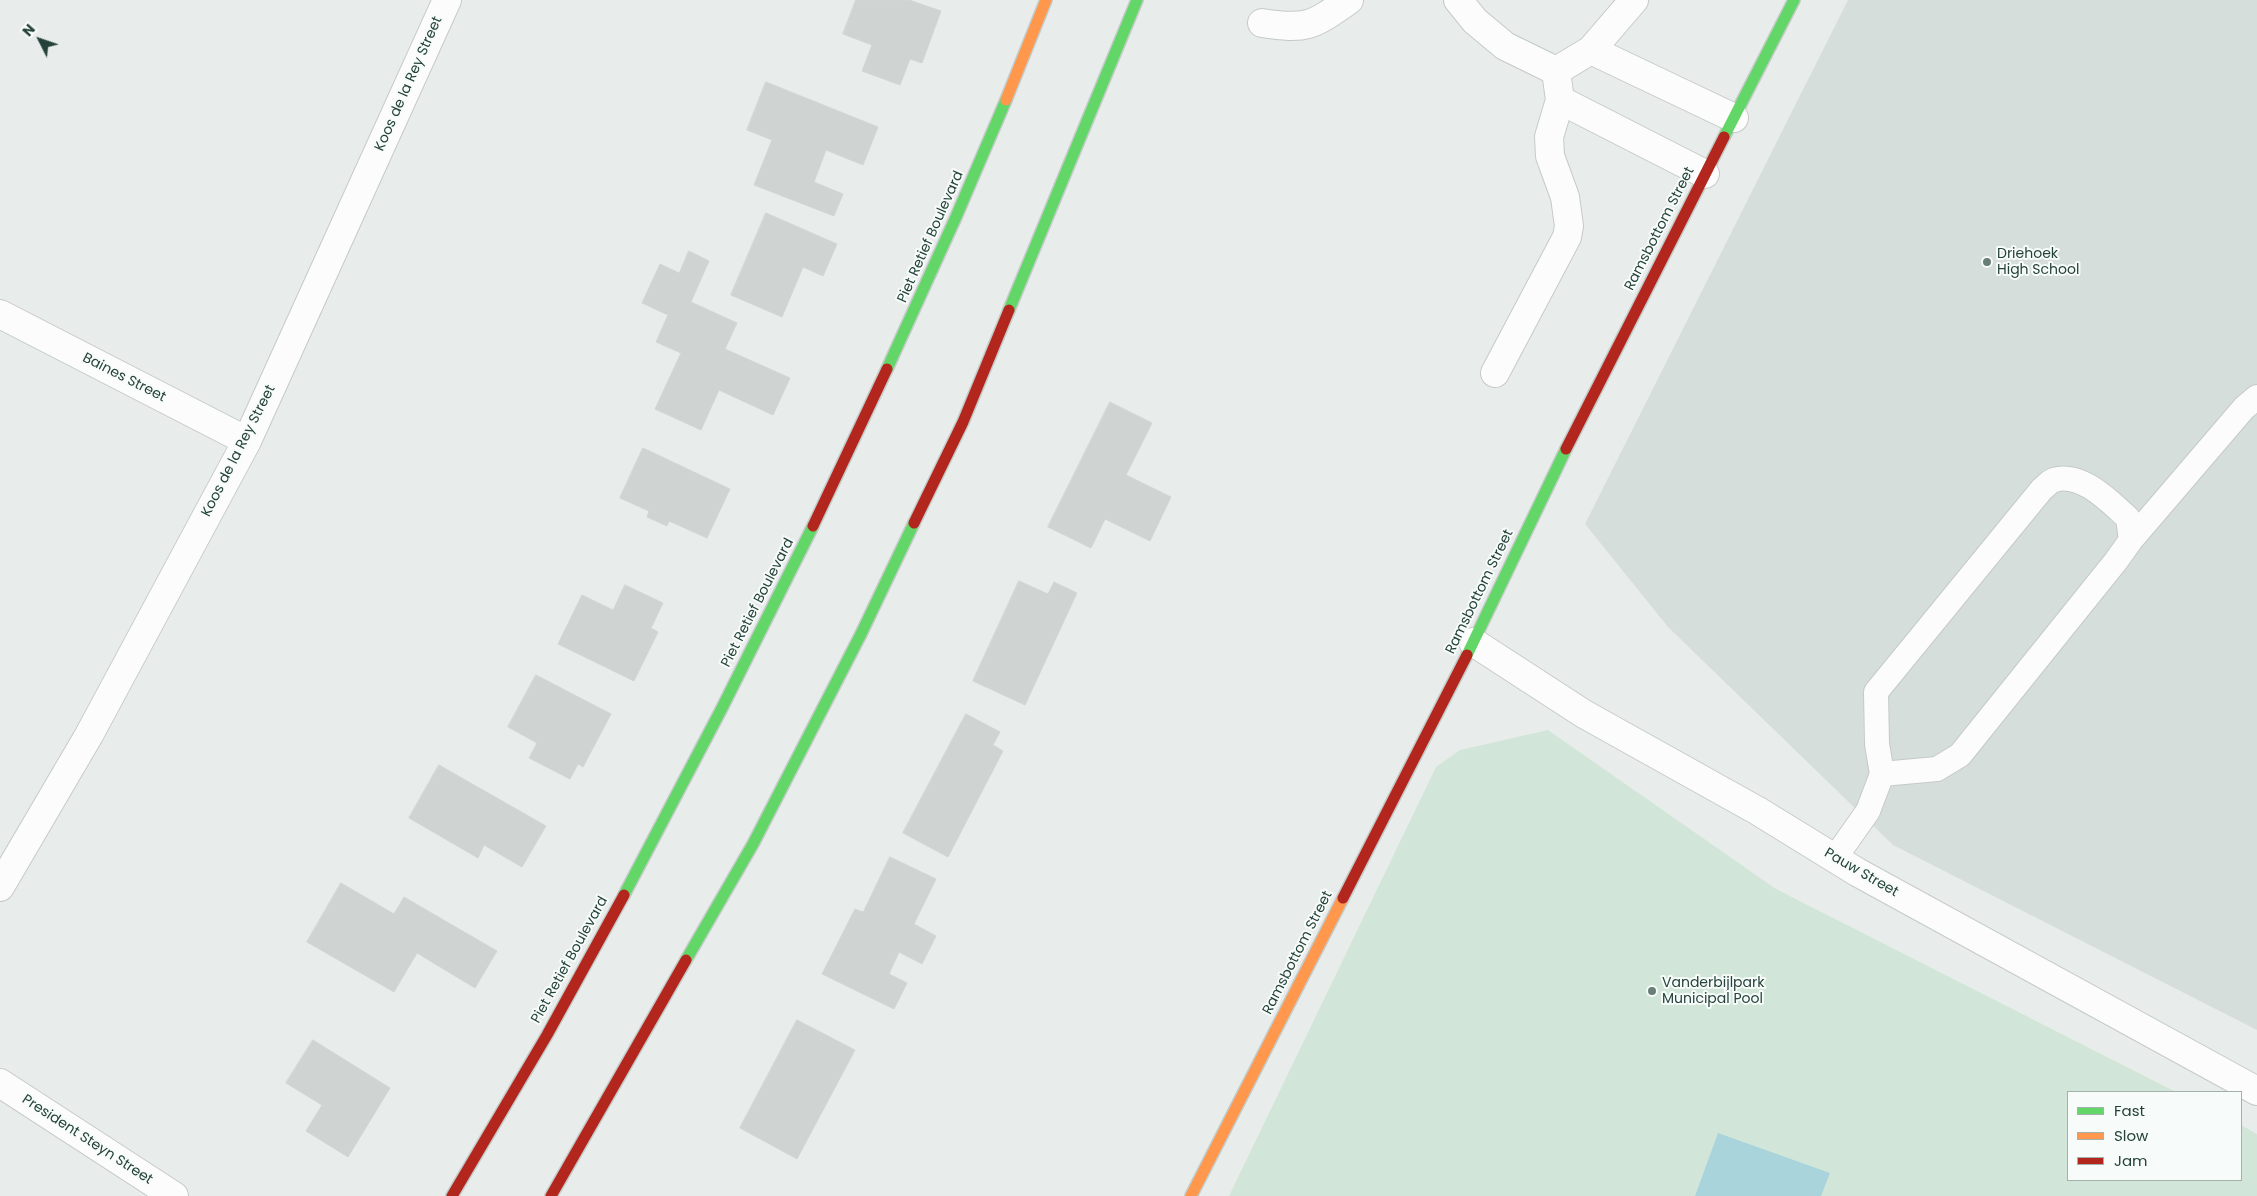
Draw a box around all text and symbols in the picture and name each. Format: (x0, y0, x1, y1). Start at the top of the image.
street label: Koos de la Rey Street (372, 14, 446, 154)
north arrow (15, 15, 65, 65)
text: N (18, 20, 40, 41)
street label: Ramsbottom Street (1622, 164, 1698, 294)
street label: Piet Retief Boulevard (894, 169, 968, 305)
place label: Driehoek High School (1997, 246, 2079, 278)
marker: Driehoek High School (1981, 256, 1993, 268)
street label: Baines Street (80, 350, 168, 406)
street label: Koos de la Rey Street (198, 382, 280, 520)
street label: Ramsbottom Street (1443, 527, 1517, 657)
street label: Piet Retief Boulevard (718, 536, 798, 670)
street label: Pauw Street (1821, 845, 1901, 901)
street label: Ramsbottom Street (1260, 888, 1336, 1018)
street label: Piet Retief Boulevard (528, 894, 612, 1026)
place label: Vanderbijlpark Municipal Pool (1662, 975, 1764, 1008)
marker: Vanderbijlpark Municipal Pool (1646, 985, 1658, 997)
street label: President Steyn Street (19, 1091, 155, 1189)
legend (2067, 1091, 2242, 1181)
text: Fast (2114, 1100, 2145, 1121)
text: Slow (2114, 1125, 2148, 1146)
text: Jam (2114, 1150, 2148, 1171)

